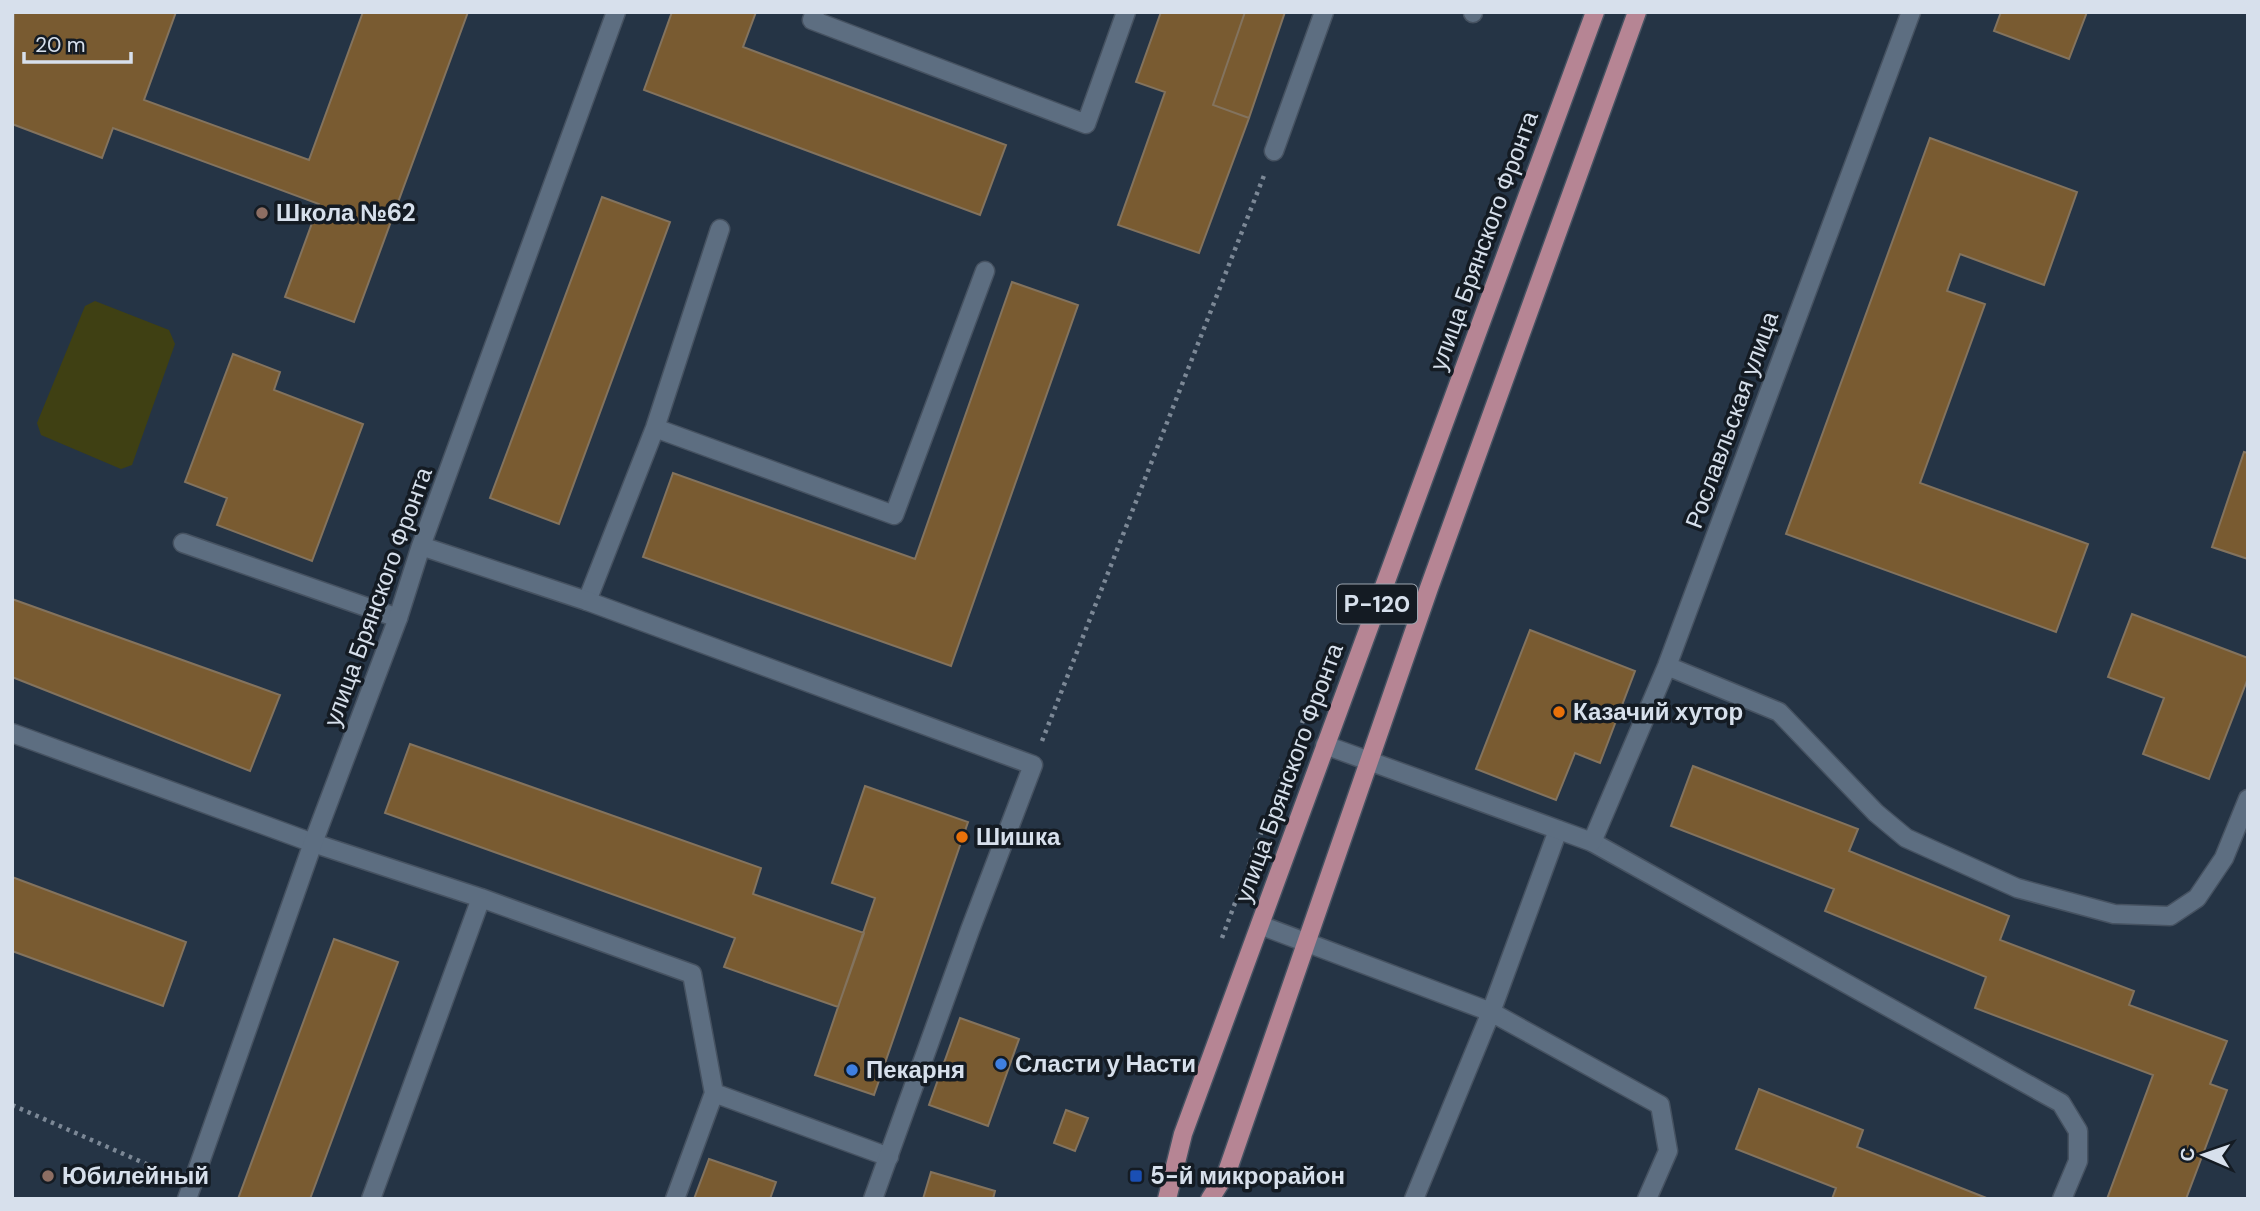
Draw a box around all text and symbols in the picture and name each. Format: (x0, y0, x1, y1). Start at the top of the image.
scale bar (24, 21, 131, 65)
text: 20 m (35, 31, 86, 59)
street label: улица Брянского Фронта (1422, 106, 1545, 375)
place label: Школа №62 (276, 197, 416, 228)
marker: Школа №62 (254, 205, 270, 221)
street label: Рославльская улица (1678, 307, 1785, 532)
street label: улица Брянского Фронта (316, 462, 439, 731)
road number: Р-120 (1337, 584, 1417, 624)
street label: улица Брянского Фронта (1227, 638, 1350, 907)
place label: Казачий хутор (1573, 696, 1743, 727)
marker: Казачий хутор (1551, 704, 1567, 720)
place label: Шишка (976, 821, 1061, 852)
marker: Шишка (954, 829, 970, 845)
place label: Сласти у Насти (1015, 1048, 1196, 1079)
place label: Пекарня (866, 1054, 965, 1085)
marker: Сласти у Насти (993, 1056, 1009, 1072)
marker: Пекарня (844, 1062, 860, 1078)
north arrow (2169, 1120, 2239, 1190)
text: С (2175, 1147, 2200, 1162)
place label: Юбилейный (62, 1160, 209, 1191)
place label: 5-й микрорайон (1150, 1160, 1345, 1191)
marker: Юбилейный (40, 1168, 56, 1184)
marker: 5-й микрорайон (1128, 1168, 1144, 1184)

